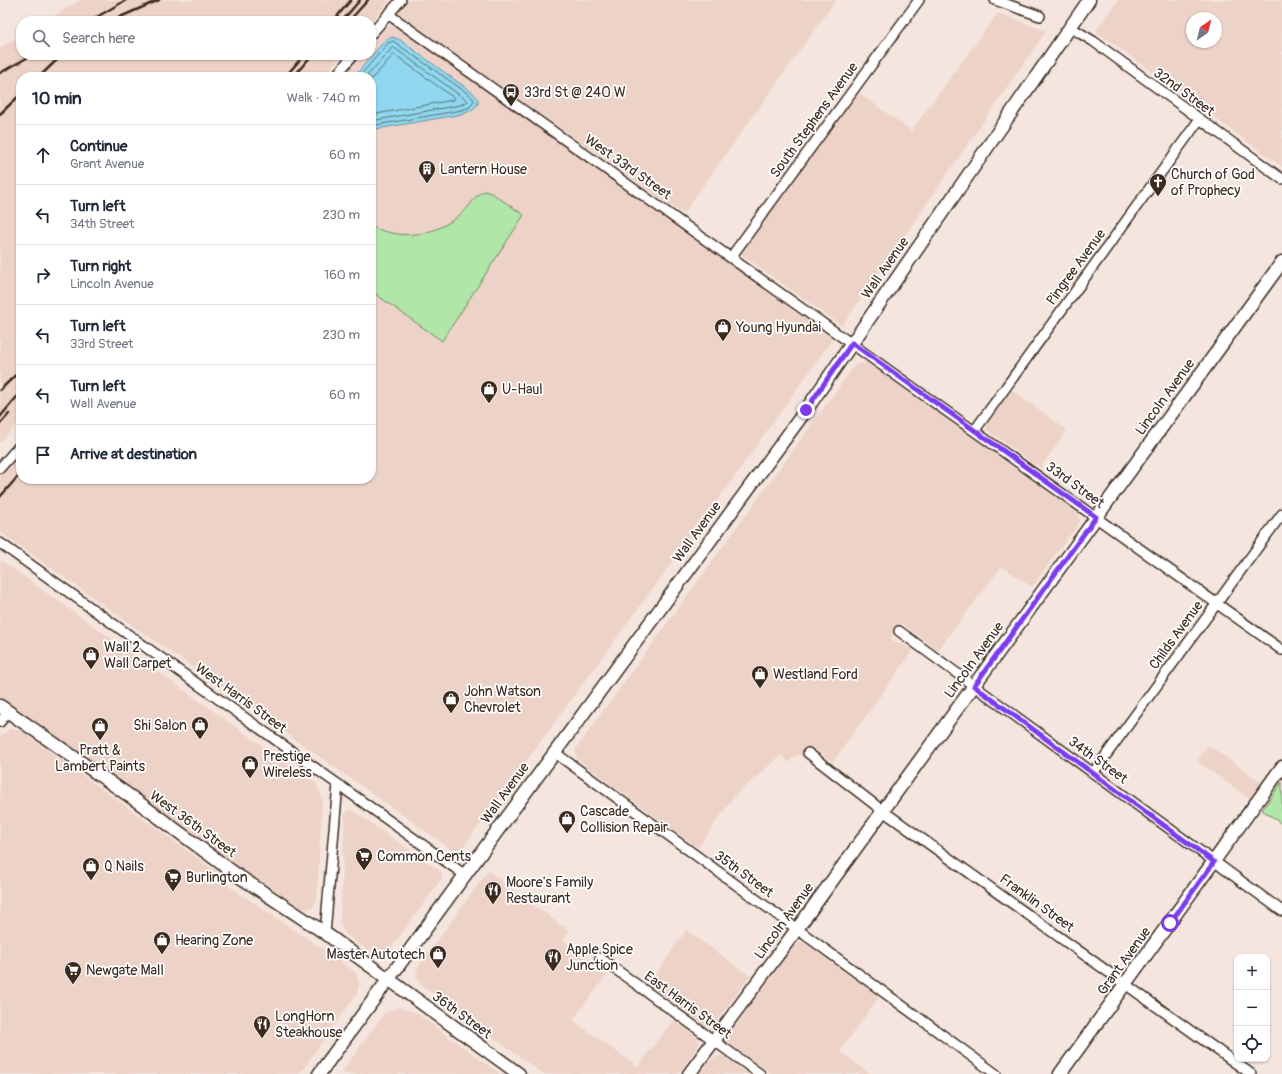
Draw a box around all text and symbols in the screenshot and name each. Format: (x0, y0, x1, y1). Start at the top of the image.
north arrow (1186, 12, 1222, 48)
search box (16, 16, 376, 60)
icon: search (30, 27, 52, 49)
text: Search here (62, 29, 135, 48)
street label: South Stephens Avenue (766, 59, 862, 181)
street label: 32nd Street (1150, 64, 1218, 120)
bus stop icon: 33rd St @ 240 W (501, 82, 521, 107)
place label: 33rd St @ 240 W (524, 84, 626, 101)
text: 10 min (32, 88, 82, 109)
text: Walk · 740 m (287, 90, 360, 106)
street label: West 33rd Street (581, 131, 675, 203)
text: Continue (70, 137, 128, 156)
icon: ahead (32, 144, 54, 166)
text: 60 m (329, 147, 360, 163)
text: Grant Avenue (70, 156, 144, 172)
building icon: Lantern House (417, 159, 437, 184)
place label: Lantern House (440, 161, 527, 178)
place label: Church of God of Prophecy (1171, 166, 1255, 199)
church icon: Church of God of Prophecy (1148, 172, 1168, 197)
text: Turn left (70, 197, 126, 216)
icon: left (32, 204, 54, 226)
text: 230 m (323, 207, 360, 223)
text: 34th Street (70, 216, 134, 232)
street label: Pingree Avenue (1043, 226, 1109, 308)
street label: Wall Avenue (858, 234, 912, 302)
text: Turn right (70, 257, 131, 276)
icon: right (32, 264, 54, 286)
text: 160 m (324, 267, 360, 283)
text: Lincoln Avenue (70, 276, 154, 292)
text: Turn left (70, 317, 126, 336)
shop icon: Young Hyundai (713, 317, 733, 342)
place label: Young Hyundai (735, 319, 822, 336)
icon: left (32, 324, 54, 346)
text: 230 m (323, 327, 360, 343)
text: 33rd Street (70, 336, 133, 352)
street label: Lincoln Avenue (1132, 355, 1198, 438)
text: Turn left (70, 377, 126, 396)
shop icon: U-Haul (479, 379, 499, 404)
place label: U-Haul (502, 381, 543, 398)
icon: left (32, 384, 54, 406)
text: 60 m (329, 387, 360, 403)
text: Wall Avenue (70, 396, 136, 412)
route end (797, 401, 815, 419)
icon: arrive (32, 444, 54, 466)
text: Arrive at destination (70, 445, 197, 464)
street label: 33rd Street (1042, 458, 1108, 512)
street label: Wall Avenue (669, 498, 725, 566)
street label: Childs Avenue (1146, 597, 1207, 673)
street label: Lincoln Avenue (941, 618, 1007, 701)
place label: Wall 2 Wall Carpet (104, 639, 172, 672)
shop icon: Wall 2 Wall Carpet (81, 645, 101, 670)
street label: West Harris Street (192, 659, 290, 737)
shop icon: Westland Ford (750, 664, 770, 689)
place label: Westland Ford (773, 666, 858, 683)
place label: John Watson Chevrolet (464, 683, 541, 716)
shop icon: John Watson Chevrolet (441, 689, 461, 714)
shop icon: Shi Salon (190, 715, 210, 740)
shop icon: Pratt & Lambert Paints (90, 716, 110, 741)
place label: Shi Salon (133, 717, 187, 734)
street label: 34th Street (1065, 733, 1131, 787)
place label: Pratt & Lambert Paints (55, 742, 146, 775)
place label: Prestige Wireless (263, 748, 313, 781)
shop icon: Prestige Wireless (240, 754, 260, 779)
street label: Wall Avenue (477, 759, 533, 827)
street label: West 36th Street (146, 787, 240, 861)
place label: Cascade Collision Repair (580, 803, 668, 836)
shop icon: Cascade Collision Repair (557, 809, 577, 834)
supermarket icon: Common Cents (354, 846, 374, 871)
street label: 35th Street (711, 847, 777, 901)
place label: Common Cents (377, 848, 472, 865)
shop icon: Q Nails (81, 856, 101, 881)
place label: Q Nails (104, 858, 144, 875)
supermarket icon: Burlington (163, 867, 183, 892)
place label: Burlington (186, 869, 248, 886)
street label: Franklin Street (996, 870, 1078, 936)
place label: Moore's Family Restaurant (506, 874, 593, 907)
street label: Lincoln Avenue (751, 879, 817, 962)
restaurant icon: Moore's Family Restaurant (483, 880, 503, 905)
route start (1161, 914, 1179, 932)
street label: Grant Avenue (1094, 924, 1154, 998)
shop icon: Hearing Zone (152, 930, 172, 955)
place label: Hearing Zone (175, 932, 253, 949)
place label: Apple Spice Junction (566, 941, 633, 974)
shop icon: Master Autotech (428, 944, 448, 969)
place label: Master Autotech (327, 946, 425, 963)
restaurant icon: Apple Spice Junction (543, 947, 563, 972)
map controls (1234, 954, 1270, 1062)
button: + (1234, 954, 1270, 990)
supermarket icon: Newgate Mall (63, 960, 83, 985)
place label: Newgate Mall (86, 962, 164, 979)
street label: East Harris Street (641, 968, 735, 1043)
street label: 36th Street (429, 988, 495, 1042)
button: − (1234, 990, 1270, 1026)
place label: LongHorn Steakhouse (275, 1008, 342, 1041)
restaurant icon: LongHorn Steakhouse (252, 1014, 272, 1039)
button: locate (1234, 1026, 1270, 1062)

